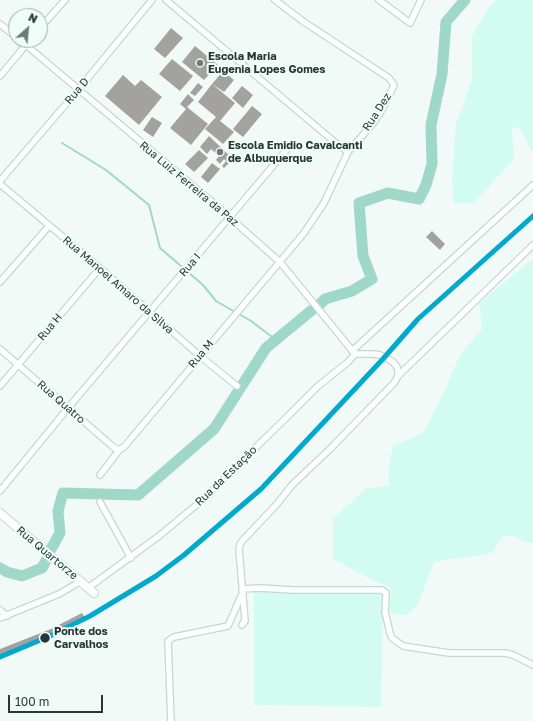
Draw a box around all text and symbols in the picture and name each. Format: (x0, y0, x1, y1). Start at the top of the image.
north arrow (8, 8, 48, 48)
text: N (27, 10, 40, 25)
place label: Escola Maria Eugenia Lopes Gomes (208, 50, 325, 76)
marker: Escola Maria Eugenia Lopes Gomes (195, 58, 205, 68)
street label: Rua D (62, 75, 92, 107)
street label: Rua Dez (360, 91, 394, 133)
street label: Rua Luiz Ferreira da Paz (137, 139, 241, 229)
place label: Escola Emidio Cavalcanti de Albuquerque (228, 139, 362, 165)
marker: Escola Emidio Cavalcanti de Albuquerque (215, 147, 225, 157)
street label: Rua Manoel Amaro da Silva (60, 233, 176, 337)
street label: Rua I (176, 251, 204, 279)
street label: Rua H (35, 311, 65, 343)
street label: Rua M (186, 337, 216, 371)
street label: Rua Quatro (34, 378, 88, 426)
street label: Rua da Estação (192, 443, 260, 509)
street label: Rua Quartorze (14, 524, 80, 582)
place label: Ponte dos Carvalhos (54, 625, 108, 651)
marker: Ponte dos Carvalhos (38, 631, 52, 645)
scale bar (10, 687, 105, 713)
text: 100 m (15, 694, 49, 709)

